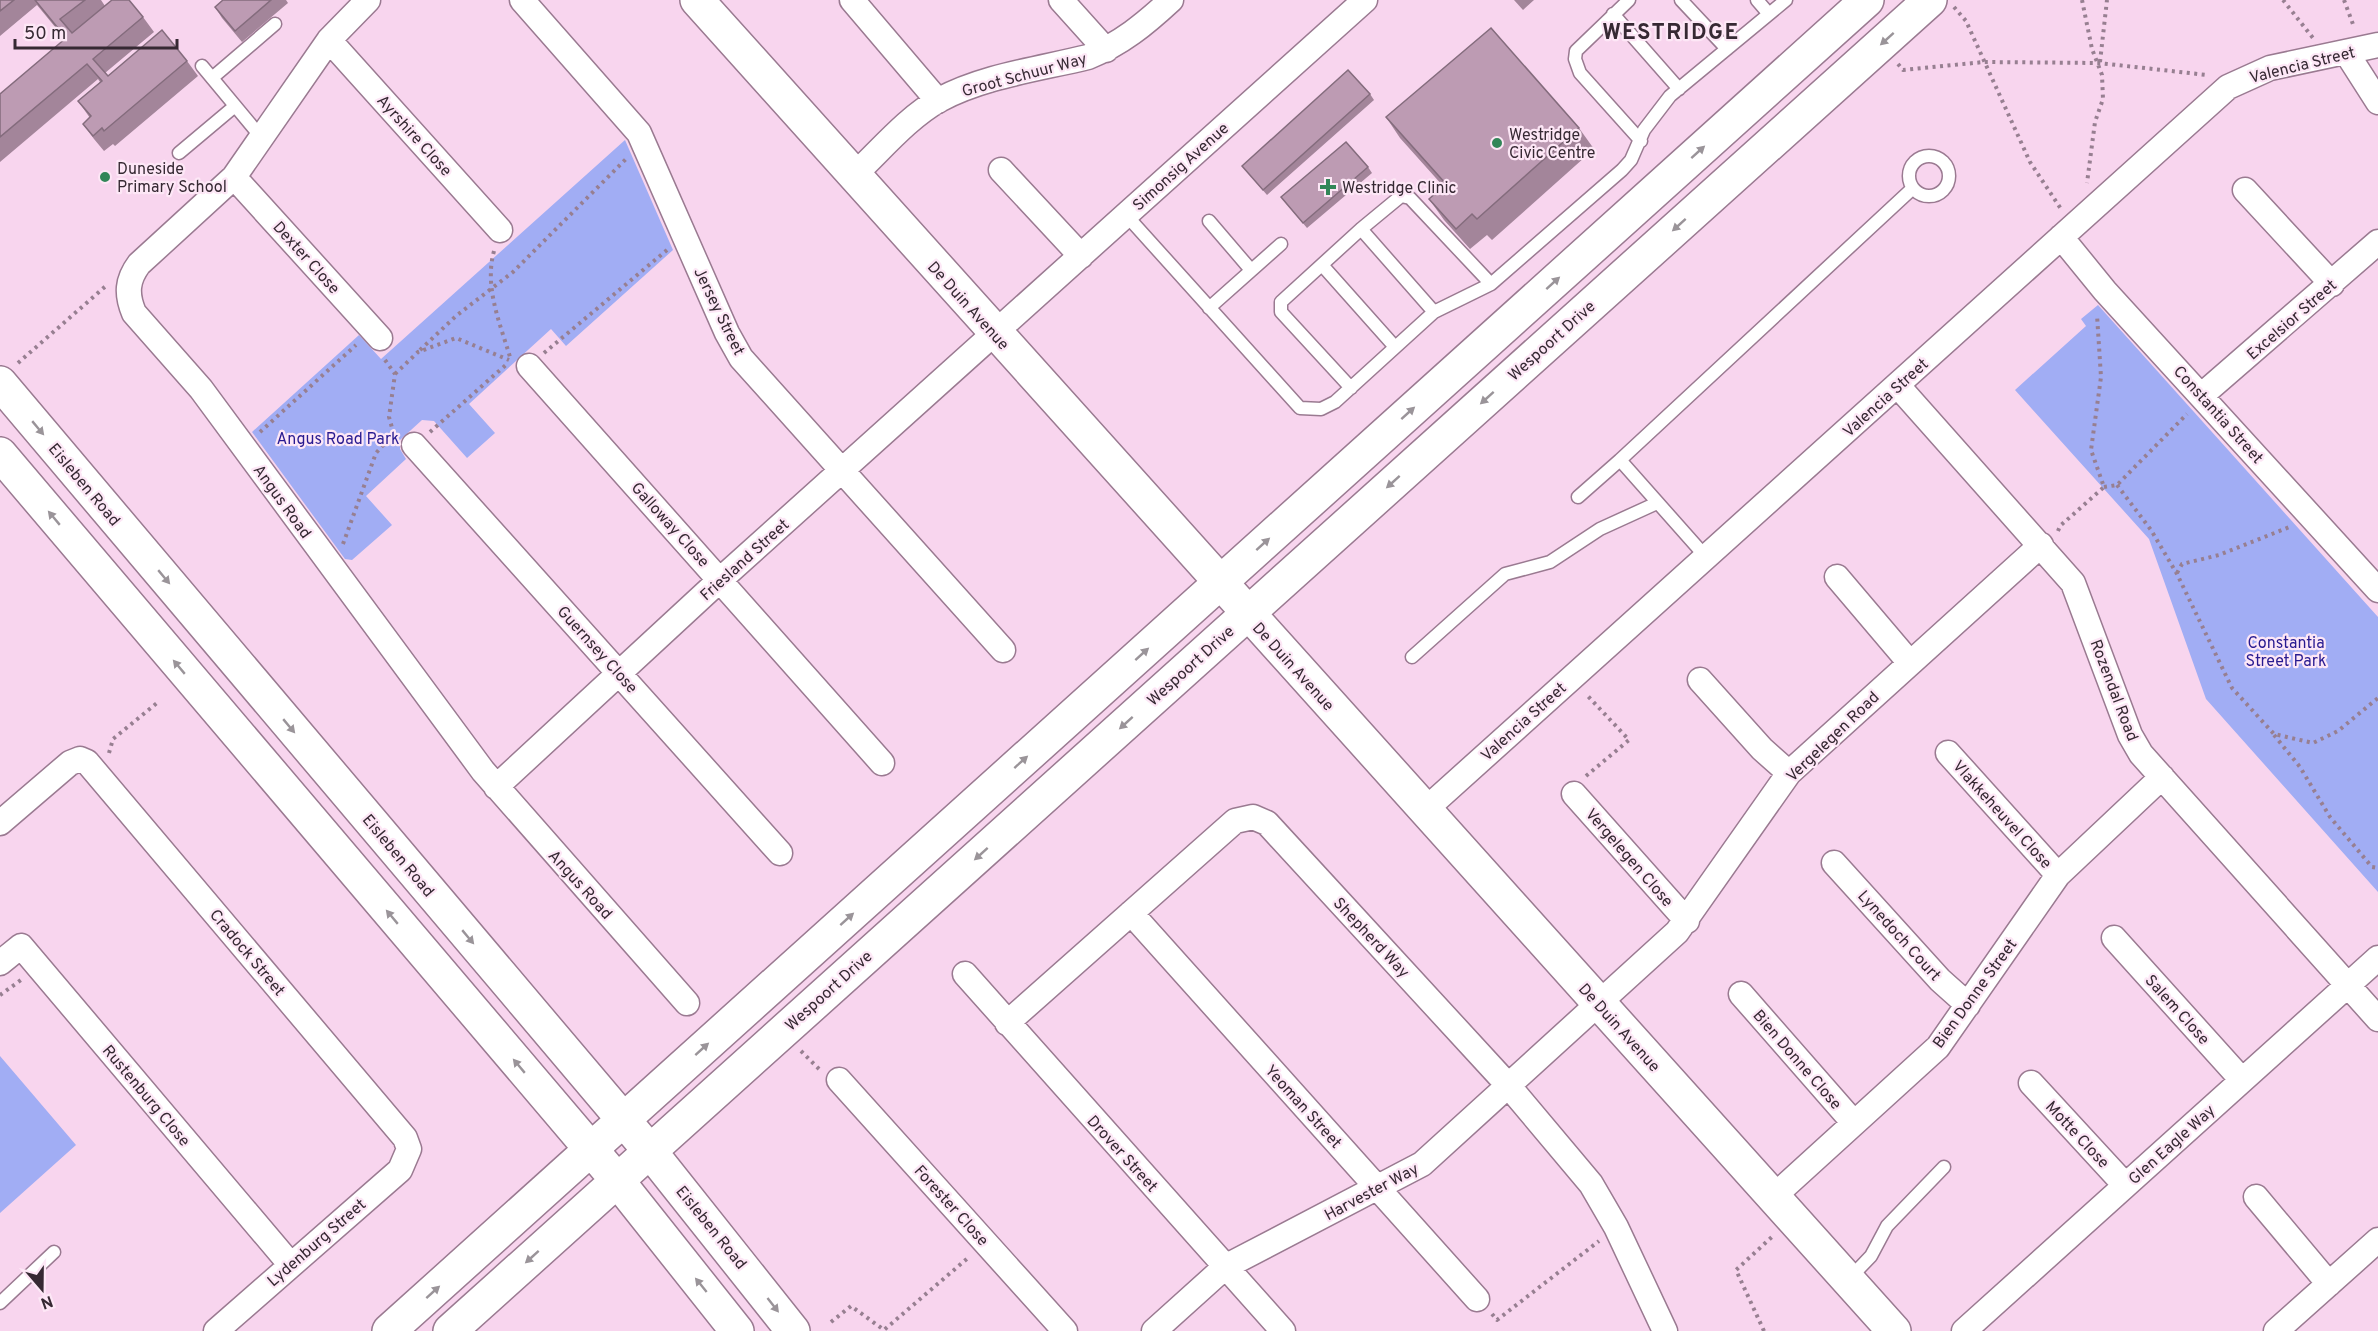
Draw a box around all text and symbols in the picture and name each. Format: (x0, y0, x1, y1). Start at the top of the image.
scale bar (15, 12, 177, 50)
district label: WESTRIDGE (1602, 20, 1740, 47)
text: 50 m (24, 23, 66, 46)
one-way arrow (1880, 32, 1895, 45)
street label: Valencia Street (2248, 43, 2357, 89)
street label: Groot Schuur Way (960, 50, 1089, 102)
street label: Ayrshire Close (372, 91, 455, 181)
street label: Simonsig Avenue (1129, 119, 1234, 216)
place label: Westridge Civic Centre (1509, 126, 1595, 164)
marker: Westridge Civic Centre (1490, 136, 1504, 150)
one-way arrow (1690, 146, 1705, 159)
place label: Duneside Primary School (117, 160, 227, 198)
marker: Duneside Primary School (98, 170, 112, 184)
marker: Westridge Clinic (1319, 178, 1337, 196)
place label: Westridge Clinic (1342, 179, 1457, 199)
street label: Dexter Close (268, 218, 343, 299)
one-way arrow (1672, 218, 1687, 231)
street label: De Duin Avenue (922, 258, 1013, 355)
street label: Jersey Street (688, 265, 748, 359)
street label: Excelsior Street (2243, 276, 2341, 365)
one-way arrow (1545, 277, 1560, 290)
street label: Wespoort Drive (1505, 297, 1600, 386)
street label: Valencia Street (1839, 355, 1933, 442)
street label: Constantia Street (2168, 362, 2267, 468)
one-way arrow (1480, 391, 1495, 404)
one-way arrow (1400, 407, 1415, 420)
one-way arrow (31, 420, 44, 435)
park label: Angus Road Park (276, 430, 400, 450)
street label: Eisleben Road (43, 440, 124, 531)
street label: Angus Road (248, 461, 315, 543)
one-way arrow (1386, 475, 1400, 489)
street label: Galloway Close (626, 479, 713, 572)
one-way arrow (48, 511, 61, 526)
street label: Friesland Street (697, 515, 794, 606)
one-way arrow (1255, 538, 1270, 551)
one-way arrow (157, 569, 170, 585)
street label: Guernsey Close (552, 602, 641, 698)
street label: De Duin Avenue (1247, 619, 1338, 716)
street label: Wespoort Drive (1144, 622, 1239, 711)
park label: Constantia Street Park (2246, 634, 2326, 672)
street label: Rozendal Road (2085, 637, 2142, 744)
one-way arrow (1135, 647, 1149, 661)
one-way arrow (173, 659, 186, 675)
street label: Valencia Street (1477, 679, 1571, 766)
street label: Vergelegen Road (1783, 688, 1884, 787)
one-way arrow (1118, 716, 1133, 730)
one-way arrow (283, 718, 296, 734)
one-way arrow (1014, 755, 1029, 769)
street label: Vlakkeheuvel Close (1948, 757, 2055, 874)
street label: Vergelegen Close (1580, 805, 1677, 912)
street label: Eisleben Road (357, 811, 438, 902)
street label: Angus Road (543, 847, 616, 924)
one-way arrow (973, 847, 988, 861)
street label: Lynedoch Court (1853, 887, 1944, 986)
street label: Shepherd Way (1328, 894, 1413, 983)
street label: Cradock Street (204, 906, 289, 1001)
one-way arrow (386, 910, 399, 925)
one-way arrow (839, 913, 854, 926)
one-way arrow (461, 929, 474, 945)
street label: Bien Donne Street (1929, 935, 2022, 1053)
street label: Wespoort Drive (782, 947, 877, 1036)
street label: Salem Close (2140, 971, 2213, 1050)
street label: De Duin Avenue (1573, 980, 1664, 1077)
street label: Bien Donne Close (1748, 1006, 1845, 1114)
street label: Rustenburg Close (97, 1041, 194, 1151)
one-way arrow (694, 1043, 709, 1056)
one-way arrow (512, 1058, 525, 1074)
street label: Yeoman Street (1260, 1061, 1345, 1153)
street label: Motte Close (2040, 1097, 2113, 1173)
street label: Glen Eagle Way (2125, 1101, 2220, 1190)
street label: Drover Street (1082, 1112, 1161, 1197)
street label: Harvester Way (1321, 1160, 1422, 1226)
street label: Forester Close (909, 1162, 992, 1251)
street label: Eisleben Road (671, 1182, 750, 1274)
street label: Lydenburg Street (264, 1195, 371, 1292)
one-way arrow (525, 1250, 540, 1263)
north arrow (12, 1259, 72, 1319)
one-way arrow (695, 1277, 708, 1293)
one-way arrow (425, 1286, 440, 1299)
text: N (38, 1290, 55, 1313)
one-way arrow (767, 1297, 780, 1313)

